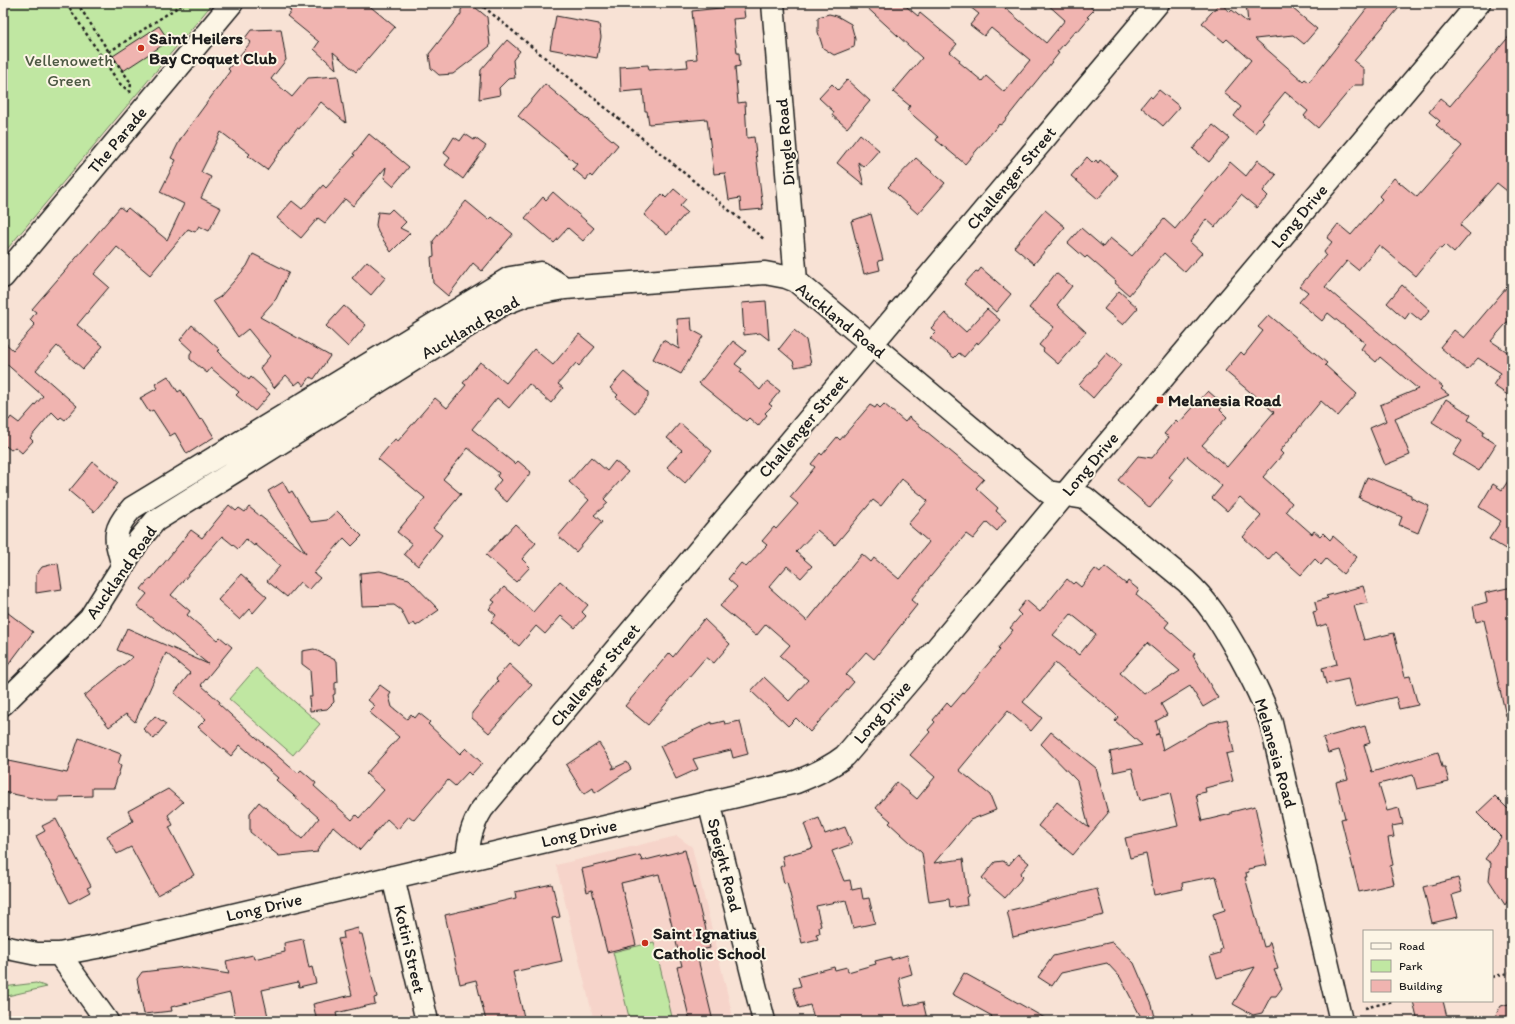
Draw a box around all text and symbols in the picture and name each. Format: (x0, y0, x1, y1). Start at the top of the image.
place label: Saint Heilers Bay Croquet Club (149, 28, 277, 69)
marker: Saint Heilers Bay Croquet Club (136, 43, 146, 53)
park label: Vellenoweth Green (25, 50, 113, 90)
street label: Dingle Road (771, 97, 799, 187)
street label: The Parade (83, 102, 151, 178)
street label: Challenger Street (962, 122, 1060, 234)
street label: Long Drive (1266, 180, 1332, 252)
street label: Auckland Road (792, 278, 890, 363)
street label: Auckland Road (418, 291, 523, 363)
street label: Challenger Street (754, 370, 852, 482)
place label: Melanesia Road (1168, 390, 1282, 410)
marker: Melanesia Road (1155, 395, 1165, 405)
street label: Long Drive (1057, 428, 1123, 500)
street label: Auckland Road (81, 521, 161, 623)
street label: Challenger Street (546, 619, 644, 731)
street label: Long Drive (849, 676, 915, 748)
street label: Melanesia Road (1251, 696, 1301, 811)
street label: Long Drive (539, 815, 619, 851)
street label: Speight Road (704, 816, 746, 914)
street label: Long Drive (224, 889, 304, 925)
street label: Kotiri Street (390, 903, 430, 996)
place label: Saint Ignatius Catholic School (653, 923, 766, 963)
legend (1363, 930, 1493, 1002)
marker: Saint Ignatius Catholic School (640, 938, 650, 948)
text: Road (1399, 939, 1425, 953)
text: Park (1399, 959, 1423, 973)
text: Building (1399, 979, 1443, 993)

